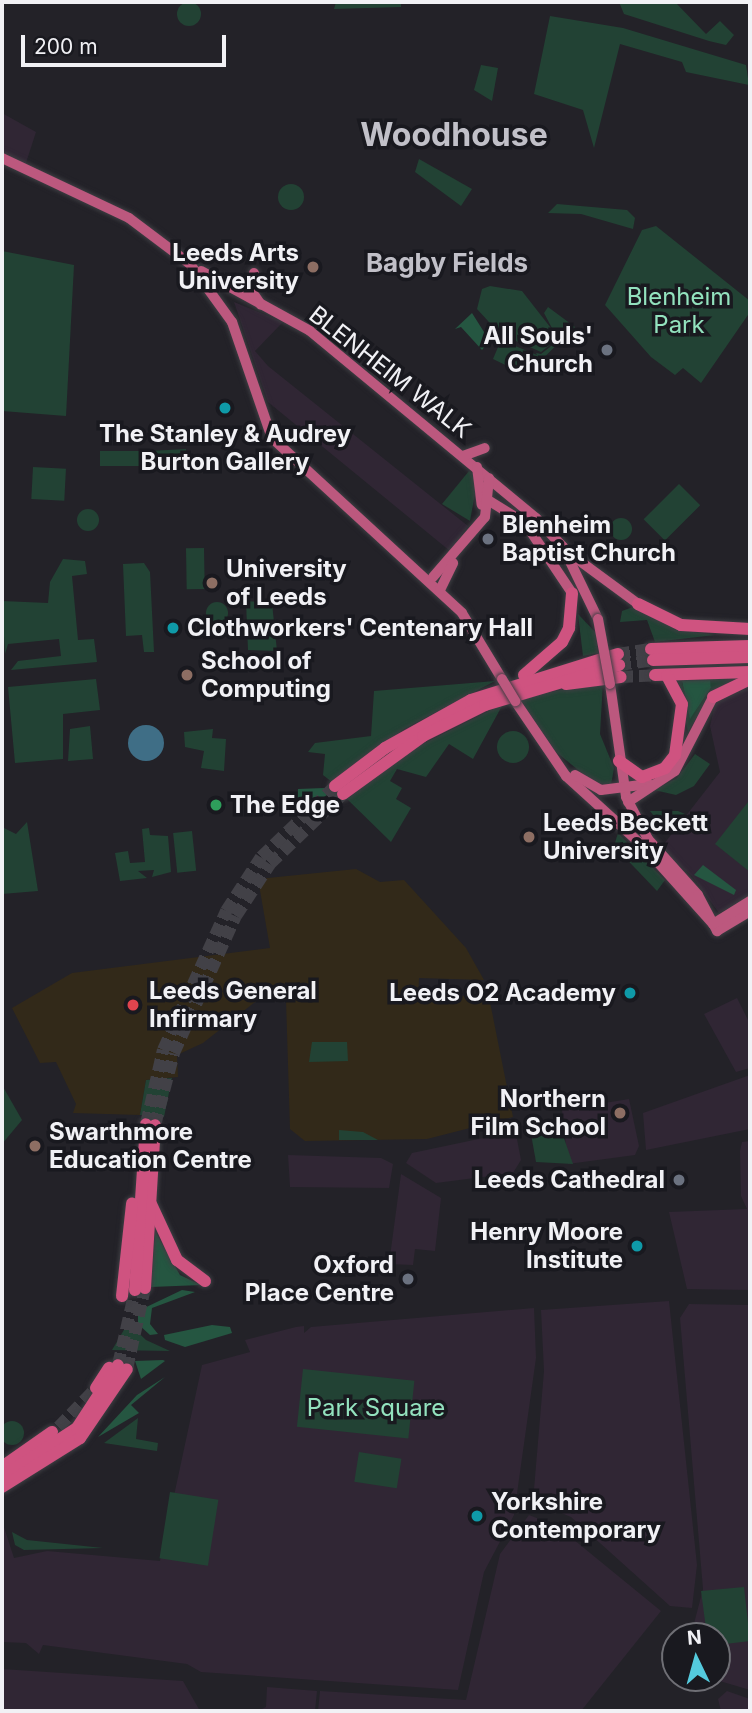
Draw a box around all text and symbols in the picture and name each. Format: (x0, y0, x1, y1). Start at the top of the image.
scale bar (24, 21, 229, 65)
text: 200 m (34, 34, 98, 59)
district label: Woodhouse (360, 116, 548, 154)
place label: Leeds Arts University (172, 239, 299, 295)
district label: Bagby Fields (366, 247, 528, 279)
marker: Leeds Arts University (305, 259, 321, 275)
park label: Blenheim Park (627, 283, 731, 339)
street label: BLENHEIM WALK (303, 300, 477, 444)
place label: All Souls' Church (483, 322, 593, 378)
marker: All Souls' Church (599, 342, 615, 358)
marker: The Stanley & Audrey Burton Gallery (217, 400, 233, 416)
place label: The Stanley & Audrey Burton Gallery (99, 420, 351, 476)
place label: Blenheim Baptist Church (502, 511, 676, 567)
marker: Blenheim Baptist Church (480, 531, 496, 547)
place label: University of Leeds (226, 555, 347, 611)
marker: University of Leeds (204, 575, 220, 591)
place label: Clothworkers' Centenary Hall (187, 614, 533, 642)
marker: Clothworkers' Centenary Hall (165, 620, 181, 636)
place label: School of Computing (201, 647, 331, 703)
marker: School of Computing (179, 667, 195, 683)
place label: The Edge (230, 791, 340, 819)
marker: The Edge (208, 797, 224, 813)
place label: Leeds Beckett University (543, 809, 708, 865)
marker: Leeds Beckett University (521, 829, 537, 845)
place label: Leeds General Infirmary (149, 977, 317, 1033)
place label: Leeds O2 Academy (389, 979, 616, 1007)
marker: Leeds O2 Academy (622, 985, 638, 1001)
marker: Leeds General Infirmary (123, 995, 143, 1015)
place label: Northern Film School (471, 1085, 606, 1141)
marker: Northern Film School (612, 1105, 628, 1121)
place label: Swarthmore Education Centre (49, 1118, 252, 1174)
marker: Swarthmore Education Centre (27, 1138, 43, 1154)
place label: Leeds Cathedral (474, 1166, 665, 1194)
marker: Leeds Cathedral (671, 1172, 687, 1188)
place label: Henry Moore Institute (470, 1218, 623, 1274)
marker: Henry Moore Institute (629, 1238, 645, 1254)
place label: Oxford Place Centre (245, 1251, 394, 1307)
marker: Oxford Place Centre (400, 1271, 416, 1287)
park label: Park Square (307, 1394, 445, 1422)
place label: Yorkshire Contemporary (491, 1488, 661, 1544)
marker: Yorkshire Contemporary (469, 1508, 485, 1524)
north arrow (661, 1622, 731, 1692)
text: N (686, 1625, 703, 1650)

